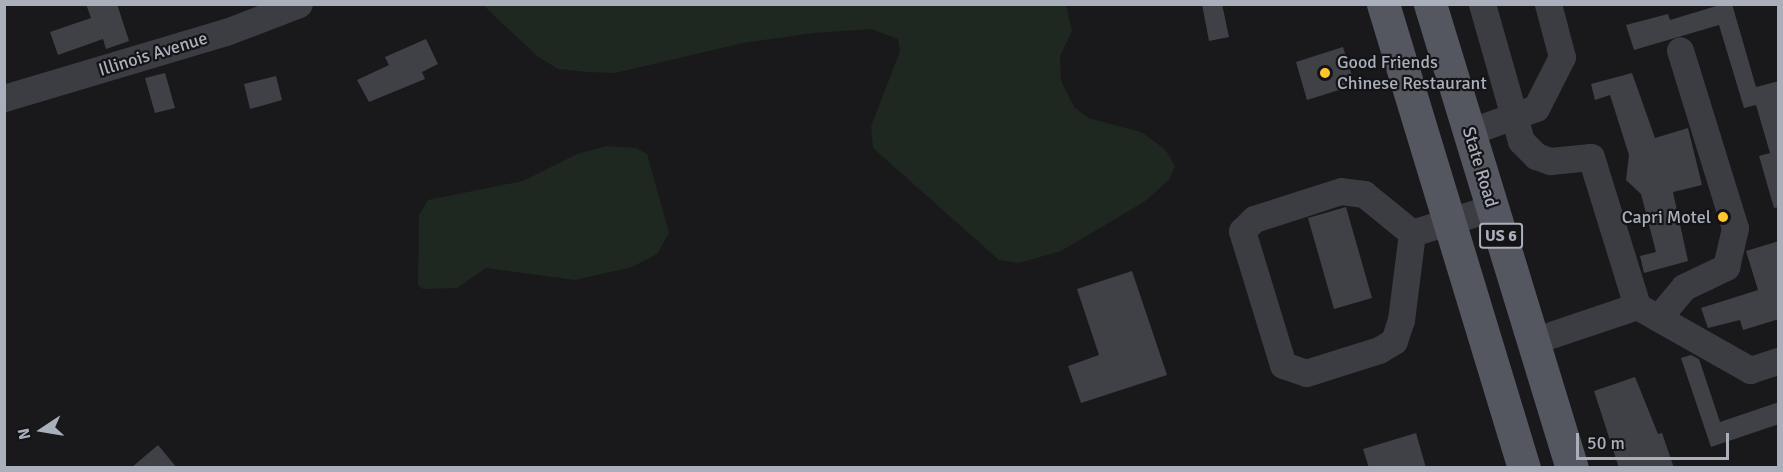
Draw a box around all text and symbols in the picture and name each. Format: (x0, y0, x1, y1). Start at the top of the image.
street label: Illinois Avenue (96, 27, 210, 81)
place label: Good Friends Chinese Restaurant (1337, 52, 1487, 94)
marker: Good Friends Chinese Restaurant (1318, 66, 1332, 80)
street label: State Road (1458, 124, 1502, 210)
place label: Capri Motel (1622, 206, 1711, 228)
marker: Capri Motel (1716, 210, 1730, 224)
road number: US 6 (1478, 223, 1524, 249)
north arrow (12, 400, 72, 460)
scale bar (1579, 421, 1732, 459)
text: N (13, 426, 35, 441)
text: 50 m (1587, 432, 1625, 454)

